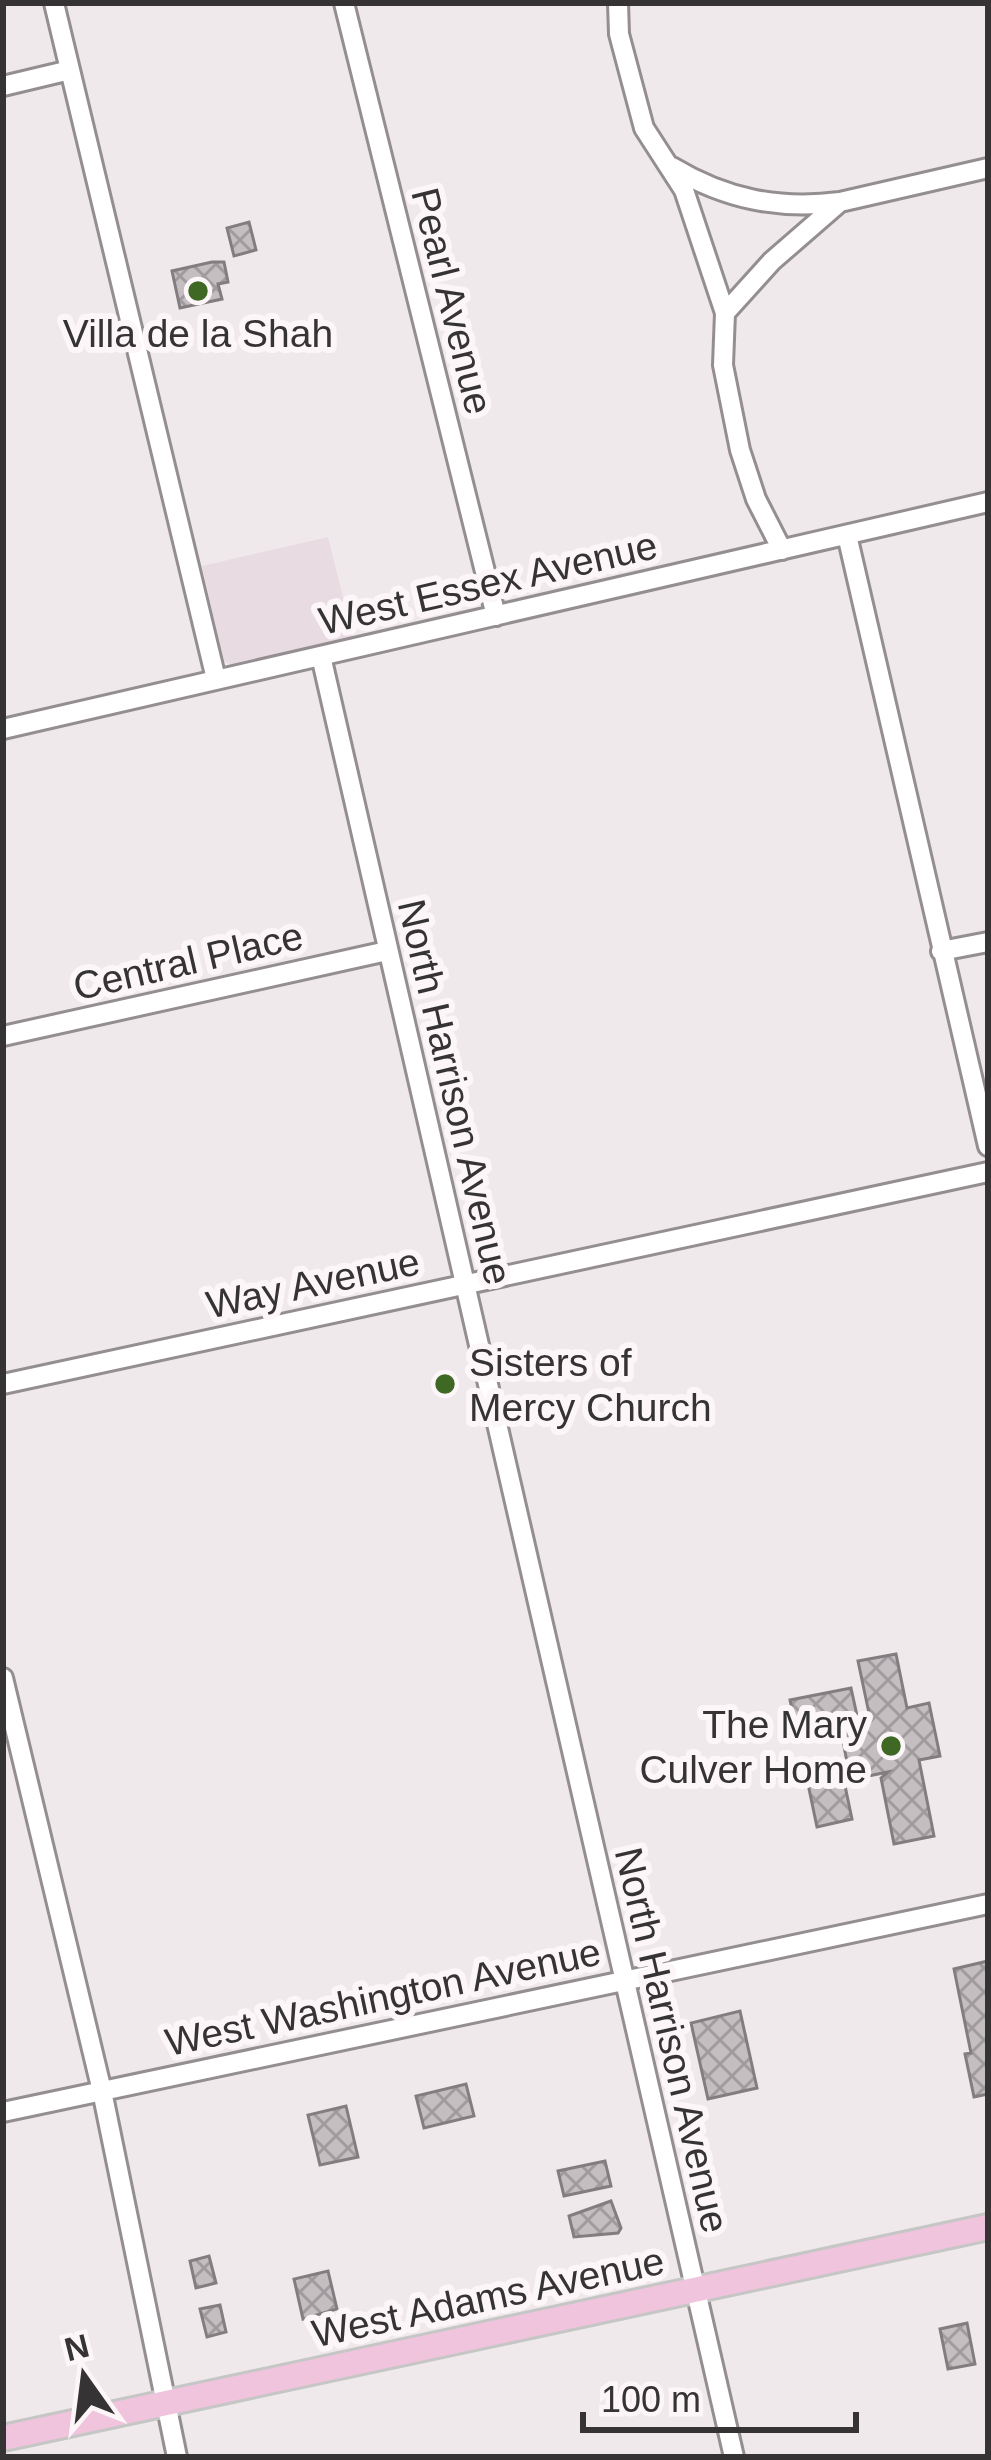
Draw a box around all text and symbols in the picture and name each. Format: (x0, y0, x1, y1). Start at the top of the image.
street label: Pearl Avenue (403, 184, 501, 418)
marker: Villa de la Shah (185, 278, 211, 304)
place label: Villa de la Shah (63, 312, 333, 355)
street label: West Essex Avenue (315, 523, 661, 643)
street label: North Harrison Avenue (390, 895, 520, 1289)
street label: Central Place (69, 914, 307, 1008)
street label: Way Avenue (202, 1239, 424, 1327)
place label: Sisters of Mercy Church (469, 1341, 712, 1429)
marker: Sisters of Mercy Church (432, 1371, 458, 1397)
place label: The Mary Culver Home (639, 1703, 867, 1791)
marker: The Mary Culver Home (878, 1733, 904, 1759)
street label: North Harrison Avenue (607, 1843, 737, 2237)
street label: West Washington Avenue (162, 1930, 604, 2064)
street label: West Adams Avenue (308, 2239, 668, 2355)
north arrow (24, 2316, 144, 2436)
text: N (61, 2327, 93, 2368)
scale bar (583, 2358, 856, 2432)
text: 100 m (601, 2379, 701, 2420)

